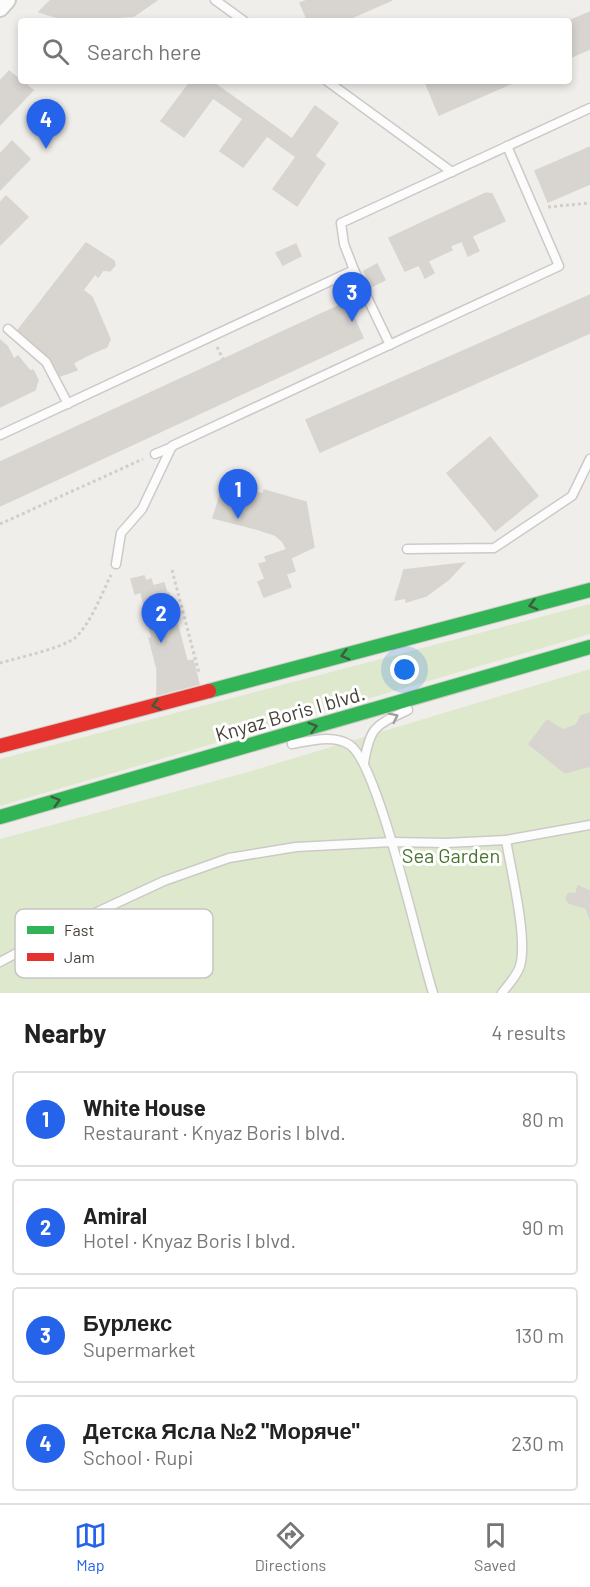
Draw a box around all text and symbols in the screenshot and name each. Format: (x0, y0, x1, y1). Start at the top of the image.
search box (18, 18, 572, 84)
icon: search (39, 35, 72, 68)
text: Search here (87, 38, 201, 64)
pin: 4 (26, 100, 66, 149)
pin: 3 (332, 272, 372, 322)
pin: 1 (218, 470, 258, 519)
pin: 2 (142, 594, 180, 643)
one-way arrow (529, 598, 539, 610)
one-way arrow (340, 648, 351, 660)
your location (390, 655, 419, 684)
street label: Knyaz Boris I blvd. (212, 680, 368, 746)
one-way arrow (152, 697, 162, 710)
one-way arrow (387, 713, 398, 725)
one-way arrow (307, 722, 317, 734)
one-way arrow (50, 796, 61, 808)
park label: Sea Garden (402, 843, 500, 867)
legend (15, 909, 213, 978)
text: Fast (64, 920, 94, 939)
text: Jam (64, 947, 95, 966)
text: Nearby (24, 1017, 106, 1048)
text: 4 results (491, 1020, 566, 1044)
text: White House (83, 1094, 206, 1120)
text: 1 (42, 1107, 49, 1131)
text: 80 m (522, 1107, 564, 1131)
text: Restaurant · Knyaz Boris I blvd. (83, 1120, 346, 1144)
text: Amiral (83, 1202, 147, 1228)
text: 2 (40, 1215, 51, 1239)
text: 90 m (522, 1215, 564, 1239)
text: Hotel · Knyaz Boris I blvd. (83, 1228, 296, 1252)
text: Бурлекс (83, 1309, 172, 1335)
text: 3 (40, 1323, 51, 1347)
text: 130 m (515, 1323, 564, 1347)
text: Supermarket (83, 1337, 196, 1361)
text: Детска Ясла №2 "Моряче" (83, 1417, 360, 1443)
text: 4 (39, 1431, 52, 1455)
text: 230 m (511, 1431, 564, 1455)
text: School · Rupi (83, 1445, 193, 1469)
tab: Map (74, 1519, 107, 1574)
tab: Directions (255, 1519, 326, 1574)
tab: Saved (474, 1519, 516, 1574)

